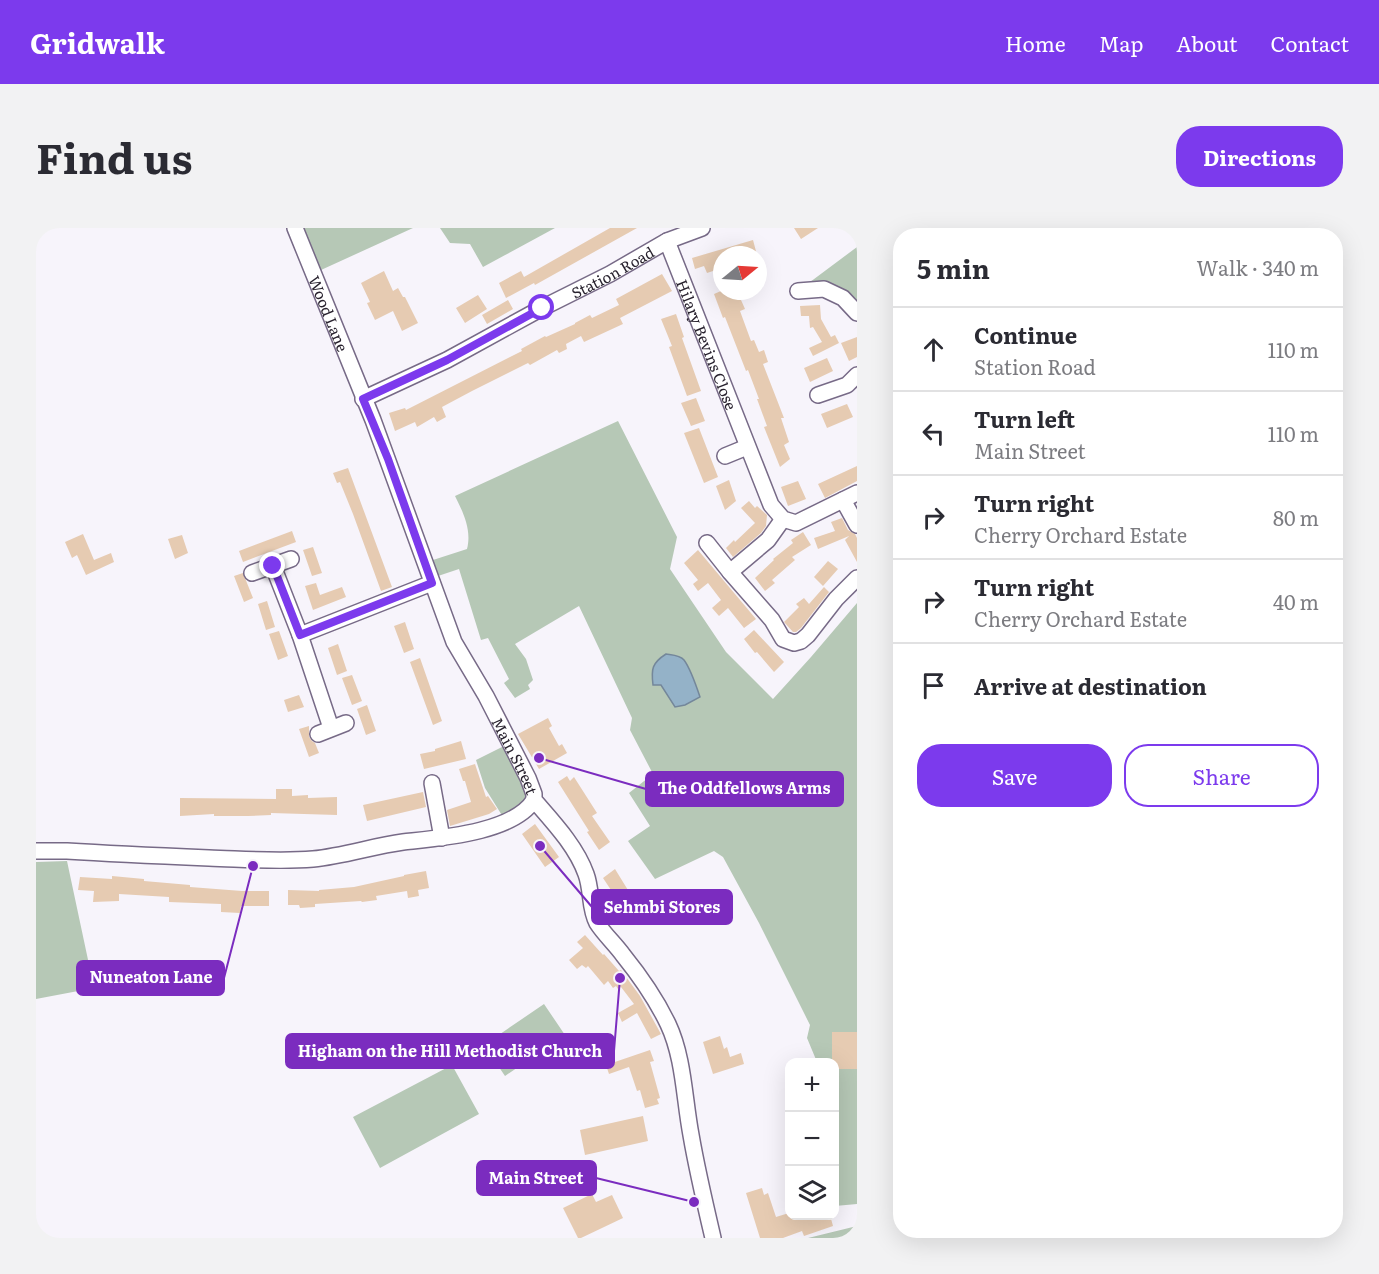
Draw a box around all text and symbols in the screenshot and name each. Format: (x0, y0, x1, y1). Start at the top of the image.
text: Gridwalk (30, 21, 165, 63)
text: Home (1005, 27, 1066, 58)
text: Map (1099, 27, 1143, 58)
text: About (1176, 27, 1238, 58)
text: Contact (1271, 27, 1349, 58)
text: Find us (36, 125, 193, 187)
button: Directions (1176, 126, 1343, 187)
street label: Station Road (567, 240, 658, 303)
north arrow (713, 246, 767, 300)
text: 5 min (917, 248, 990, 287)
text: Walk · 340 m (1196, 252, 1319, 282)
street label: Wood Lane (304, 272, 355, 355)
street label: Hilary Bevins Close (672, 276, 744, 413)
route start (528, 294, 554, 320)
text: Continue (974, 318, 1077, 351)
icon: ahead (917, 333, 950, 366)
text: 110 m (1268, 334, 1319, 364)
text: Station Road (974, 351, 1096, 381)
text: Turn left (974, 402, 1075, 435)
icon: left (917, 417, 950, 450)
text: 110 m (1268, 418, 1319, 448)
text: Main Street (974, 435, 1086, 465)
text: Turn right (974, 486, 1094, 519)
icon: right (917, 501, 950, 534)
text: 80 m (1273, 502, 1319, 532)
text: Cherry Orchard Estate (974, 519, 1187, 549)
route end (259, 552, 285, 578)
text: Turn right (974, 570, 1094, 603)
icon: right (917, 585, 950, 618)
text: 40 m (1273, 586, 1319, 616)
text: Cherry Orchard Estate (974, 603, 1187, 633)
icon: arrive (917, 669, 950, 702)
text: Arrive at destination (974, 669, 1207, 702)
street label: Main Street (487, 713, 545, 797)
button: Save (917, 744, 1112, 807)
button: Share (1124, 744, 1319, 807)
callout: The Oddfellows Arms (646, 772, 843, 806)
text: The Oddfellows Arms (658, 775, 830, 799)
callout: Sehmbi Stores (592, 890, 732, 924)
text: Sehmbi Stores (604, 894, 720, 918)
callout: Nuneaton Lane (77, 961, 224, 995)
text: Nuneaton Lane (89, 964, 213, 988)
callout: Higham on the Hill Methodist Church (286, 1034, 614, 1068)
text: Higham on the Hill Methodist Church (298, 1038, 602, 1062)
map controls (785, 1058, 839, 1220)
button: + (785, 1058, 839, 1112)
button: − (785, 1112, 839, 1166)
callout: Main Street (477, 1161, 596, 1195)
text: Main Street (489, 1165, 583, 1189)
button: layers (785, 1166, 839, 1220)

